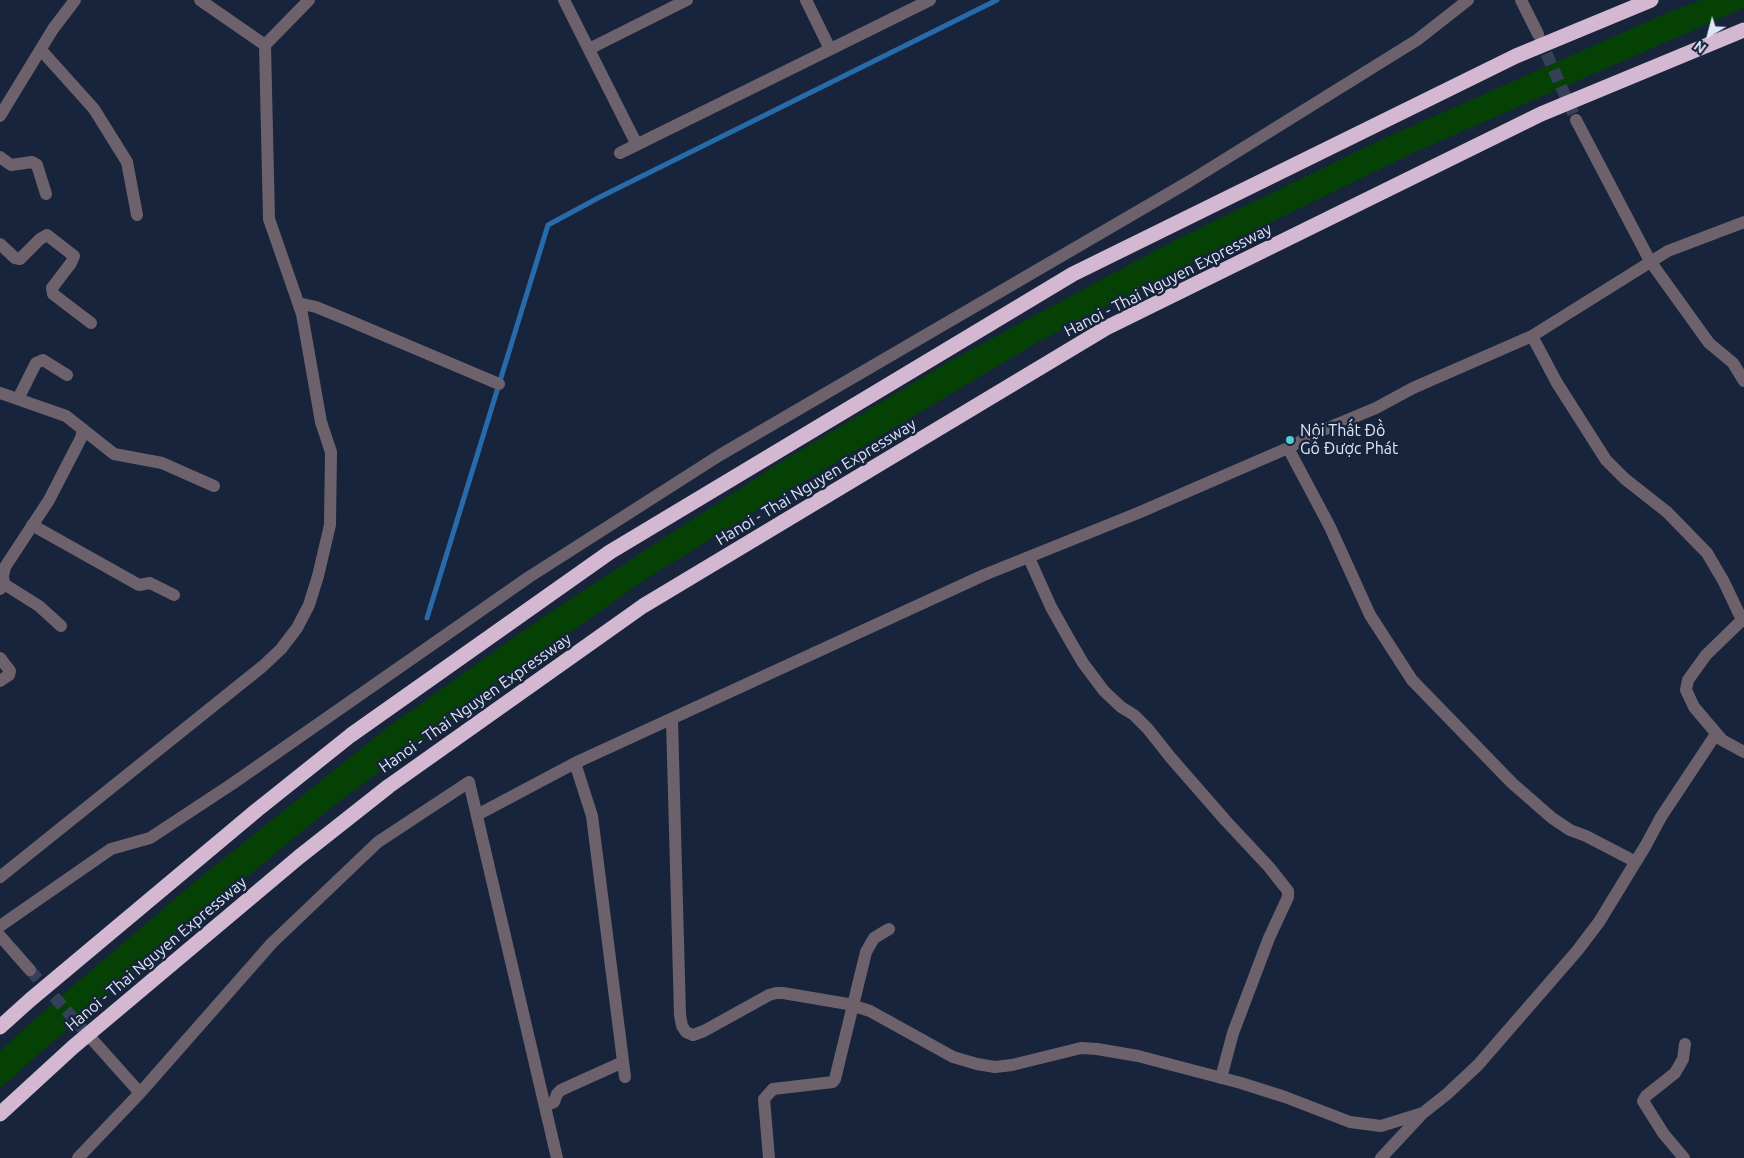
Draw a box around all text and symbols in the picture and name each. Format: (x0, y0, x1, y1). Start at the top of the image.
north arrow (1684, 10, 1734, 60)
text: N (1691, 37, 1709, 57)
street label: Hanoi - Thai Nguyen Expressway (1061, 219, 1275, 341)
street label: Hanoi - Thai Nguyen Expressway (712, 414, 920, 550)
place label: Nội Thất Đồ Gỗ Được Phát (1300, 421, 1398, 459)
marker: Nội Thất Đồ Gỗ Được Phát (1284, 434, 1296, 446)
street label: Hanoi - Thai Nguyen Expressway (375, 629, 575, 777)
street label: Hanoi - Thai Nguyen Expressway (62, 873, 250, 1035)

